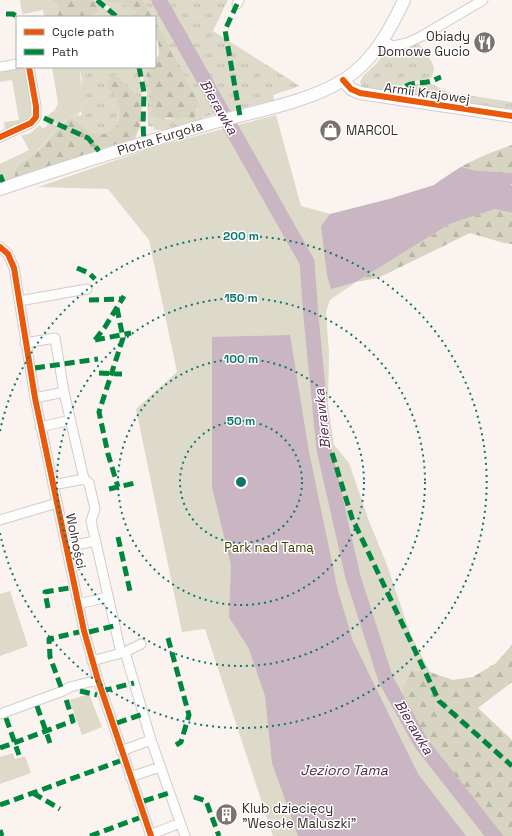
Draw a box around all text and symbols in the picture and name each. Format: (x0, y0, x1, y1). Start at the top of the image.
legend (16, 16, 156, 68)
text: Cycle path (52, 24, 114, 40)
place label: Obiady Domowe Gucio (377, 28, 470, 60)
restaurant icon: Obiady Domowe Gucio (472, 30, 498, 56)
text: Path (52, 44, 78, 60)
water label: Bierawka (196, 76, 242, 139)
street label: Armii Krajowej (383, 79, 471, 107)
street label: Piotra Furgoła (115, 117, 205, 159)
shop icon: MARCOL (318, 117, 344, 143)
place label: MARCOL (346, 122, 398, 139)
text: 200 m (223, 228, 259, 244)
text: 150 m (224, 290, 258, 306)
text: 100 m (224, 351, 258, 367)
water label: Bierawka (310, 387, 334, 450)
text: 50 m (227, 413, 255, 429)
centre of rings (234, 475, 248, 489)
street label: Wolności (62, 512, 90, 570)
park label: Park nad Tamą (224, 539, 314, 556)
water label: Bierawka (391, 696, 438, 758)
water label: Jezioro Tama (300, 761, 389, 779)
place label: Klub dziecięcy "Wesołe Maluszki" (242, 800, 356, 832)
building icon: Klub dziecięcy "Wesołe Maluszki" (213, 802, 239, 828)

